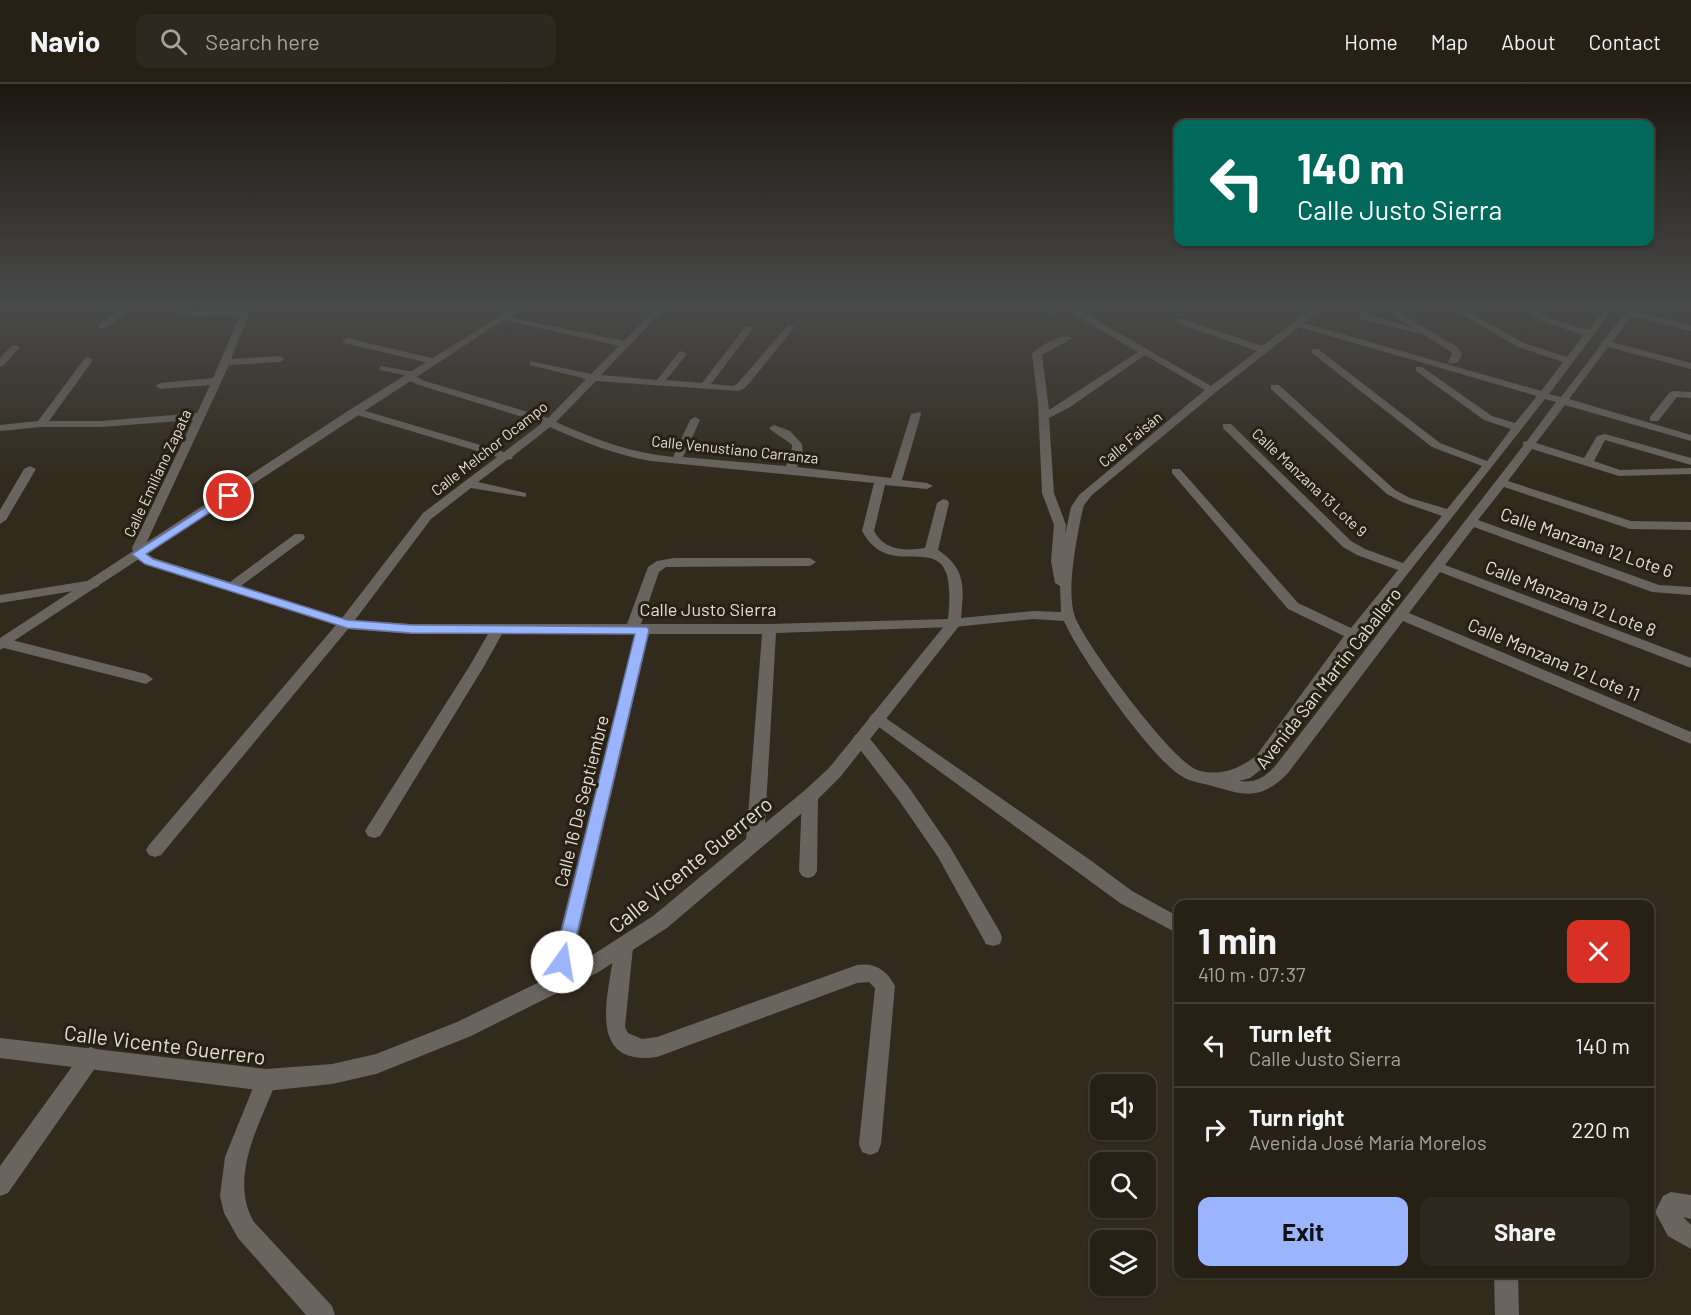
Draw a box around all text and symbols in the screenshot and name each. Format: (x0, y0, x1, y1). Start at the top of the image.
search box (136, 14, 556, 68)
text: Navio (30, 24, 100, 58)
icon: search (157, 25, 190, 58)
text: Search here (205, 28, 320, 54)
text: Home (1344, 29, 1398, 54)
text: Map (1431, 29, 1468, 54)
text: About (1501, 29, 1556, 54)
text: Contact (1589, 29, 1661, 54)
text: 140 m (1297, 142, 1405, 192)
icon: left (1198, 144, 1276, 222)
text: Calle Justo Sierra (1297, 193, 1502, 225)
street label: Calle Melchor Ocampo (427, 397, 551, 499)
street label: Calle Emiliano Zapata (119, 406, 195, 540)
street label: Calle Faisán (1095, 407, 1165, 471)
street label: Calle Manzana 13 Lote 9 (1249, 424, 1371, 540)
street label: Calle Venustiano Carranza (651, 431, 819, 467)
pin (203, 470, 254, 521)
icon: arrive (212, 479, 245, 512)
street label: Calle Manzana 12 Lote 6 (1498, 502, 1676, 582)
street label: Calle Manzana 12 Lote 8 (1482, 555, 1660, 641)
street label: Avenida San Martín Caballero (1250, 583, 1406, 773)
street label: Calle Justo Sierra (640, 598, 776, 620)
street label: Calle Manzana 12 Lote 11 (1465, 613, 1643, 705)
street label: Calle 16 De Septiembre (549, 713, 613, 889)
street label: Calle Vicente Guerrero (603, 790, 777, 938)
text: 1 min (1198, 918, 1277, 961)
button: close (1567, 920, 1630, 983)
position arrow (530, 930, 594, 994)
text: 410 m · 07:37 (1198, 962, 1306, 986)
street label: Calle Vicente Guerrero (63, 1019, 267, 1069)
text: Turn left (1249, 1020, 1332, 1046)
icon: left (1198, 1029, 1231, 1062)
text: 140 m (1575, 1032, 1630, 1058)
text: Calle Justo Sierra (1249, 1046, 1401, 1070)
map controls (1090, 1074, 1156, 1296)
button: sound (1090, 1074, 1156, 1140)
text: Turn right (1249, 1104, 1344, 1130)
icon: right (1198, 1113, 1231, 1146)
text: 220 m (1571, 1116, 1630, 1142)
text: Avenida José María Morelos (1249, 1130, 1487, 1154)
button: search (1090, 1152, 1156, 1218)
button: Exit (1198, 1197, 1408, 1266)
button: Share (1420, 1197, 1630, 1266)
button: layers (1090, 1230, 1156, 1296)

